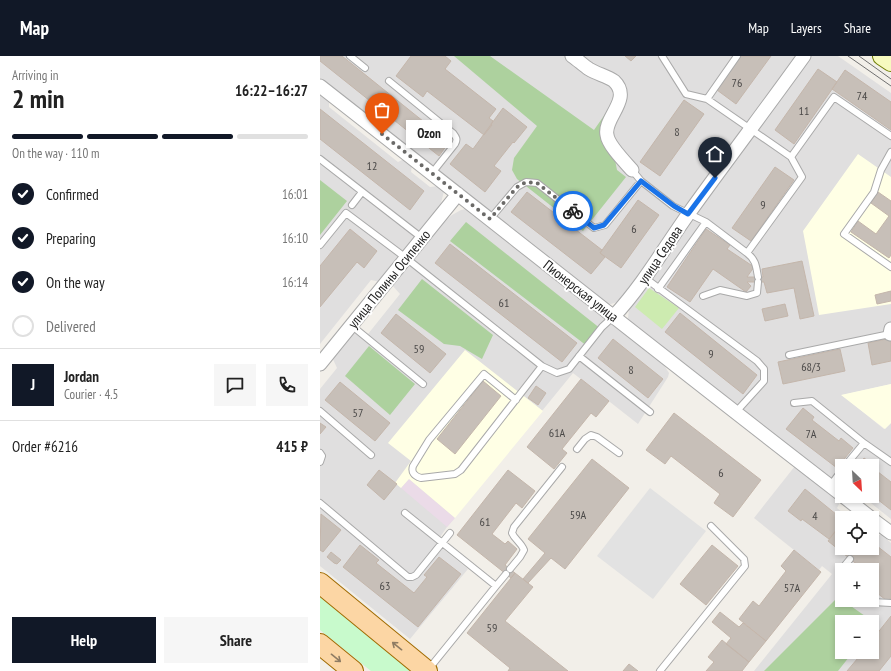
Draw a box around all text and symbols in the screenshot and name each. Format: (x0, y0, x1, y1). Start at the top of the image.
text: Map (20, 16, 49, 40)
text: Map (748, 19, 769, 37)
text: Layers (791, 19, 822, 37)
text: Share (844, 19, 871, 37)
text: Arriving in (12, 67, 59, 84)
house number: 76 (732, 75, 742, 90)
text: 16:22–16:27 (235, 81, 308, 100)
text: 2 min (12, 82, 65, 115)
house number: 74 (857, 88, 868, 103)
pin (365, 93, 399, 134)
icon: bag (371, 99, 393, 121)
house number: 11 (799, 103, 809, 118)
callout: Ozon (406, 120, 452, 148)
house number: 8 (674, 124, 680, 139)
text: Ozon (417, 125, 441, 142)
pin (698, 137, 732, 178)
icon: home (704, 143, 726, 165)
text: On the way · 110 m (12, 145, 99, 162)
house number: 12 (367, 158, 377, 173)
icon: check (12, 183, 34, 205)
text: Confirmed (46, 185, 99, 204)
text: 16:01 (282, 186, 308, 203)
courier (553, 191, 593, 231)
house number: 9 (760, 197, 766, 212)
icon: bike (562, 200, 584, 222)
house number: 6 (631, 221, 637, 236)
street label: улица Седова (634, 222, 686, 288)
street label: улица Полины Осипенко (344, 226, 434, 332)
icon: check (12, 227, 34, 249)
text: Preparing (46, 229, 96, 248)
text: 16:10 (282, 230, 308, 247)
street label: Пионерская улица (540, 256, 622, 326)
icon: check (12, 271, 34, 293)
text: On the way (46, 273, 105, 292)
text: 16:14 (282, 274, 308, 291)
house number: 61 (499, 295, 509, 310)
text: Delivered (46, 317, 96, 336)
house number: 59 (414, 341, 424, 356)
house number: 9 (708, 346, 714, 361)
house number: 68/3 (801, 359, 821, 374)
house number: 8 (628, 362, 634, 377)
button: chat (214, 364, 256, 406)
button: phone (266, 364, 308, 406)
text: Jordan (64, 367, 99, 386)
text: J (31, 375, 35, 394)
text: Courier · 4.5 (64, 386, 118, 403)
house number: 57 (353, 405, 363, 420)
house number: 61А (549, 425, 566, 440)
house number: 7А (805, 426, 817, 441)
text: Order #6216 (12, 437, 78, 456)
text: 415 ₽ (276, 437, 308, 456)
north arrow (835, 459, 879, 503)
map controls (835, 459, 879, 659)
house number: 6 (718, 465, 724, 480)
house number: 59А (570, 507, 587, 522)
house number: 4 (812, 508, 818, 523)
button: locate (835, 511, 879, 555)
house number: 61 (480, 514, 490, 529)
button: + (835, 563, 879, 607)
house number: 63 (380, 578, 390, 593)
house number: 57А (784, 580, 801, 595)
button: − (835, 615, 879, 659)
button: Help (12, 617, 156, 663)
button: Share (164, 617, 308, 663)
house number: 59 (487, 620, 497, 635)
one-way arrow (391, 642, 402, 651)
one-way arrow (331, 653, 342, 662)

